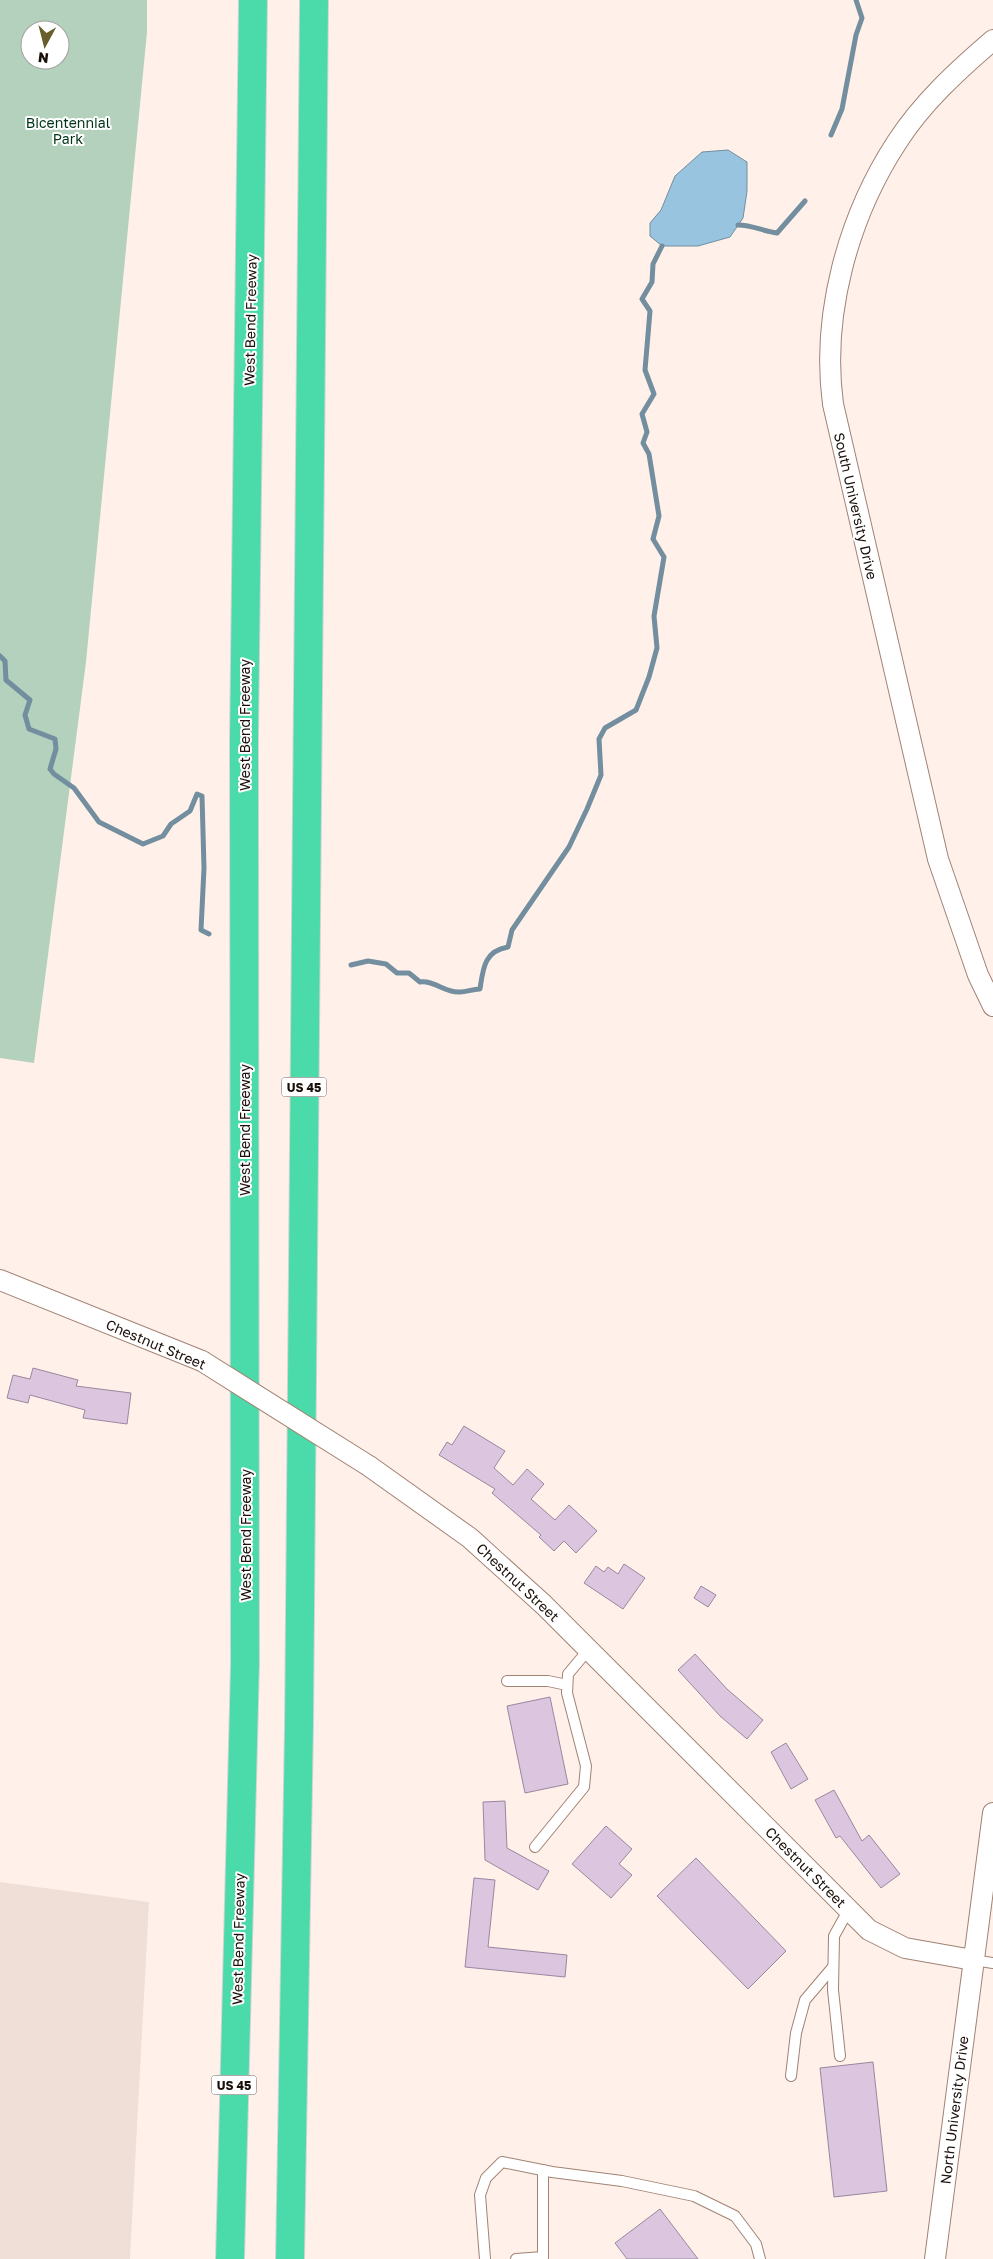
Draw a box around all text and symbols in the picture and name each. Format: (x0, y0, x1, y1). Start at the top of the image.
north arrow (20, 20, 70, 70)
text: N (37, 49, 50, 67)
park label: Bicentennial Park (26, 114, 110, 147)
street label: West Bend Freeway (240, 254, 260, 386)
street label: South University Drive (831, 431, 881, 581)
street label: West Bend Freeway (236, 659, 253, 791)
street label: West Bend Freeway (236, 1064, 253, 1196)
road number: US 45 (282, 1078, 326, 1096)
street label: Chestnut Street (103, 1315, 209, 1373)
street label: West Bend Freeway (237, 1469, 254, 1601)
street label: Chestnut Street (473, 1539, 563, 1625)
street label: Chestnut Street (762, 1823, 850, 1911)
street label: West Bend Freeway (228, 1873, 248, 2005)
street label: North University Drive (936, 2035, 972, 2185)
road number: US 45 (212, 2076, 256, 2094)

